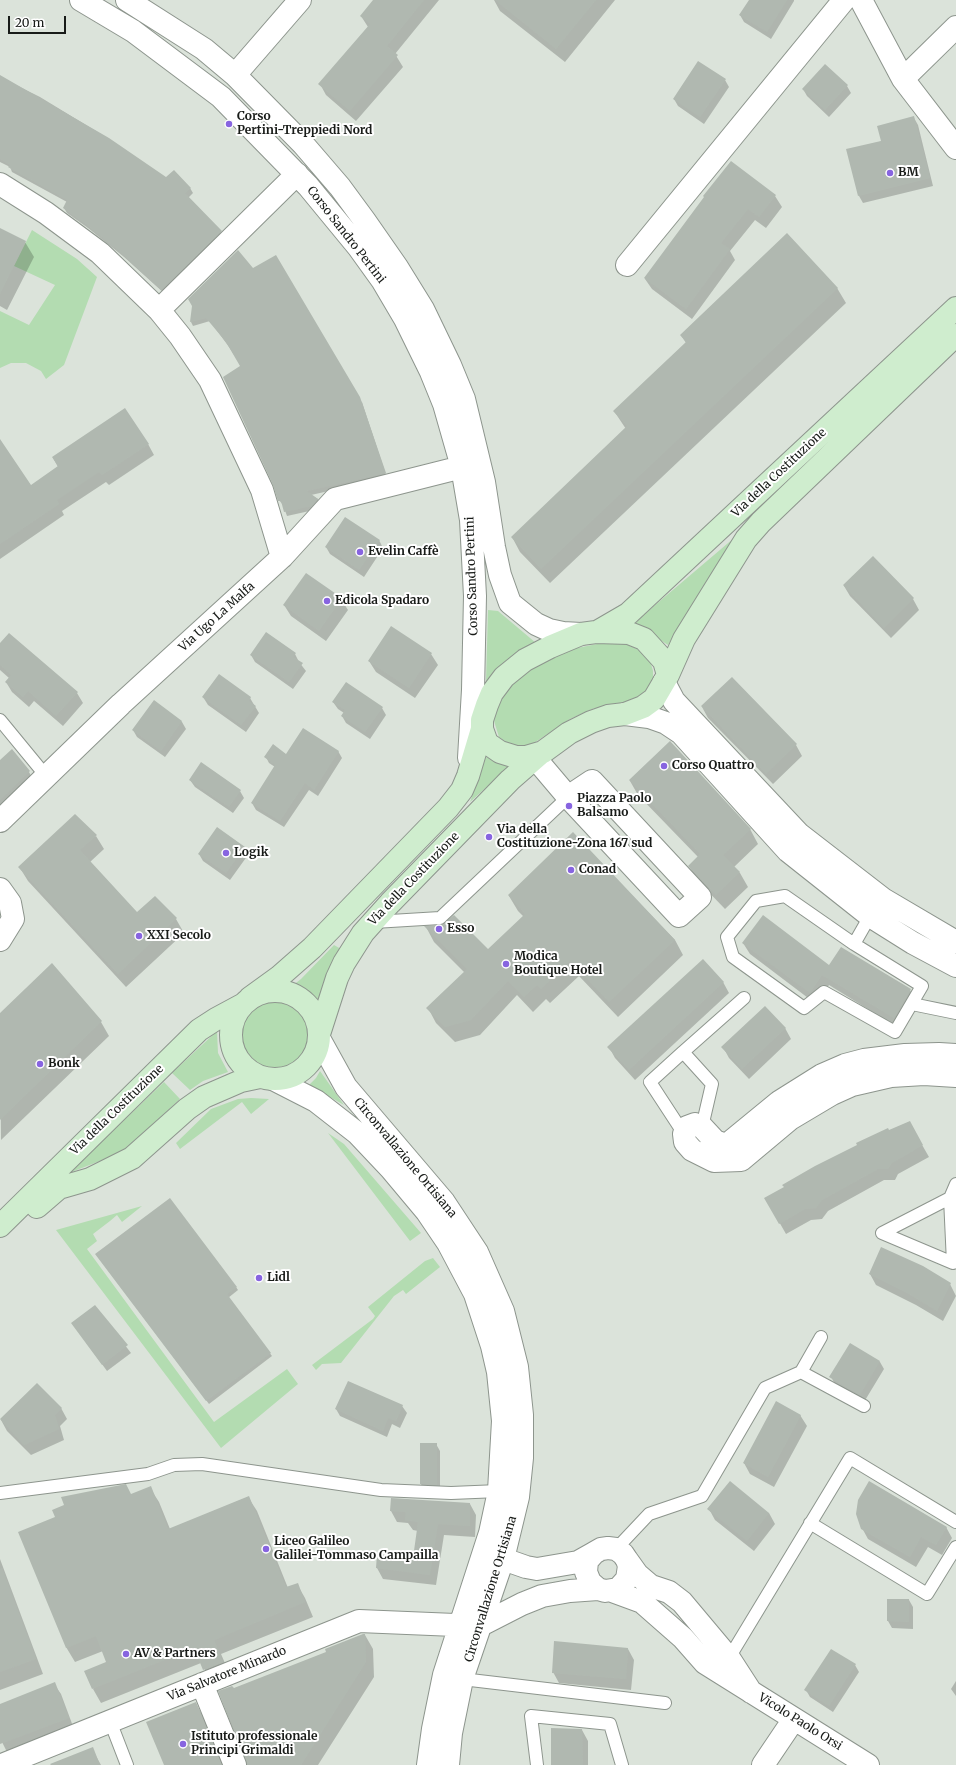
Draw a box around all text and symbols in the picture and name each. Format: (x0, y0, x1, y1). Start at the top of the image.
scale bar (10, 8, 68, 34)
text: 20 m (15, 15, 44, 30)
place label: Corso Pertini-Treppiedi Nord (237, 110, 372, 138)
marker: Corso Pertini-Treppiedi Nord (224, 119, 234, 129)
place label: BM (898, 166, 919, 180)
marker: BM (885, 168, 895, 178)
street label: Corso Sandro Pertini (304, 184, 388, 286)
street label: Via della Costituzione (729, 425, 829, 521)
street label: Corso Sandro Pertini (463, 516, 481, 636)
place label: Evelin Caffè (368, 545, 438, 559)
marker: Evelin Caffè (355, 547, 365, 557)
street label: Via Ugo La Malfa (176, 579, 258, 655)
place label: Edicola Spadaro (335, 594, 429, 608)
marker: Edicola Spadaro (322, 596, 332, 606)
place label: Corso Quattro (672, 759, 754, 773)
marker: Corso Quattro (659, 761, 669, 771)
place label: Piazza Paolo Balsamo (577, 792, 651, 820)
marker: Piazza Paolo Balsamo (564, 801, 574, 811)
place label: Via della Costituzione-Zona 167 sud (497, 823, 652, 851)
street label: Via della Costituzione (366, 829, 462, 929)
marker: Via della Costituzione-Zona 167 sud (484, 832, 494, 842)
place label: Logik (234, 846, 268, 860)
marker: Logik (221, 848, 231, 858)
place label: Conad (579, 863, 616, 877)
marker: Conad (566, 865, 576, 875)
place label: Esso (447, 922, 474, 936)
marker: Esso (434, 924, 444, 934)
place label: XXI Secolo (147, 929, 211, 943)
marker: XXI Secolo (134, 931, 144, 941)
place label: Modica Boutique Hotel (514, 950, 602, 978)
marker: Modica Boutique Hotel (501, 959, 511, 969)
place label: Bonk (48, 1057, 80, 1071)
marker: Bonk (35, 1059, 45, 1069)
street label: Via della Costituzione (67, 1062, 167, 1158)
street label: Circonvallazione Ortisiana (351, 1095, 459, 1221)
place label: Lidl (267, 1271, 290, 1285)
marker: Lidl (254, 1273, 264, 1283)
street label: Circonvallazione Ortisiana (462, 1514, 520, 1664)
place label: Liceo Galileo Galilei-Tommaso Campailla (274, 1535, 438, 1563)
marker: Liceo Galileo Galilei-Tommaso Campailla (261, 1544, 271, 1554)
street label: Via Salvatore Minardo (166, 1644, 288, 1704)
place label: AV & Partners (134, 1647, 216, 1661)
marker: AV & Partners (121, 1649, 131, 1659)
street label: Vicolo Paolo Orsi (755, 1690, 845, 1754)
place label: Istituto professionale Principi Grimaldi (191, 1730, 317, 1758)
marker: Istituto professionale Principi Grimaldi (178, 1739, 188, 1749)

